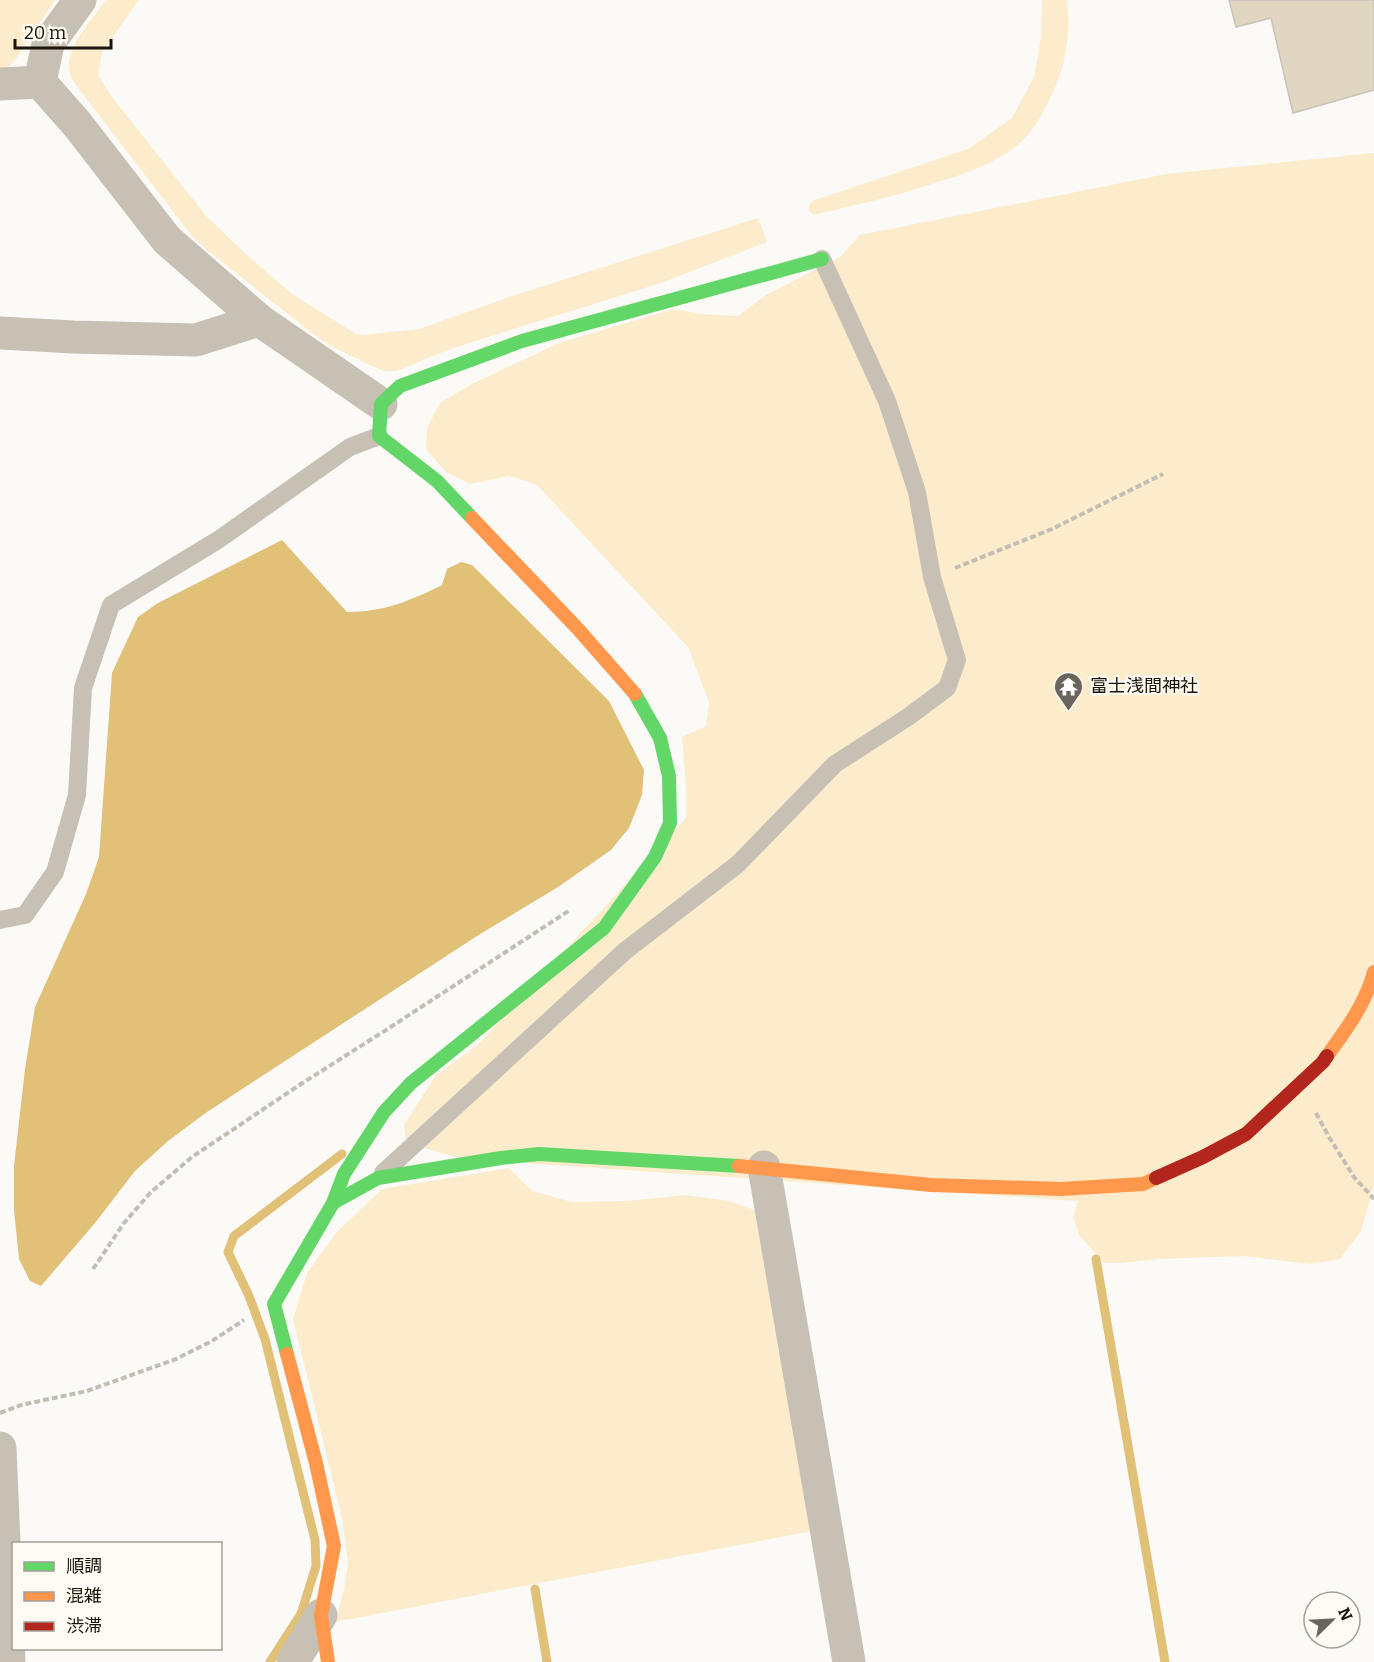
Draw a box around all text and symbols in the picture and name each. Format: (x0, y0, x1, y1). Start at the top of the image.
scale bar (15, 12, 111, 50)
text: 20 m (24, 22, 66, 44)
temple icon: 富士浅間神社 (1053, 670, 1085, 712)
place label: 富士浅間神社 (1090, 675, 1198, 697)
legend (12, 1542, 222, 1650)
text: 順調 (66, 1555, 102, 1577)
text: 混雑 (66, 1585, 102, 1607)
north arrow (1302, 1590, 1362, 1650)
text: N (1334, 1605, 1356, 1624)
text: 渋滞 (66, 1615, 102, 1637)

